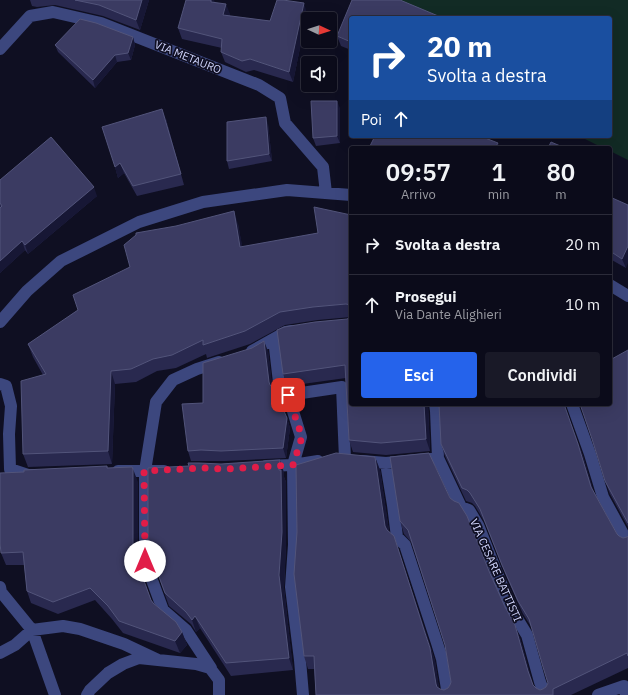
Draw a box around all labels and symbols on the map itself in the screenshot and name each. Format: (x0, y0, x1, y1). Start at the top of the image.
north arrow (301, 12, 337, 48)
street label: VIA METAURO (153, 37, 224, 77)
pin (271, 378, 305, 412)
street label: VIA CESARE BATTISTI (467, 516, 525, 624)
position arrow (124, 540, 166, 582)

